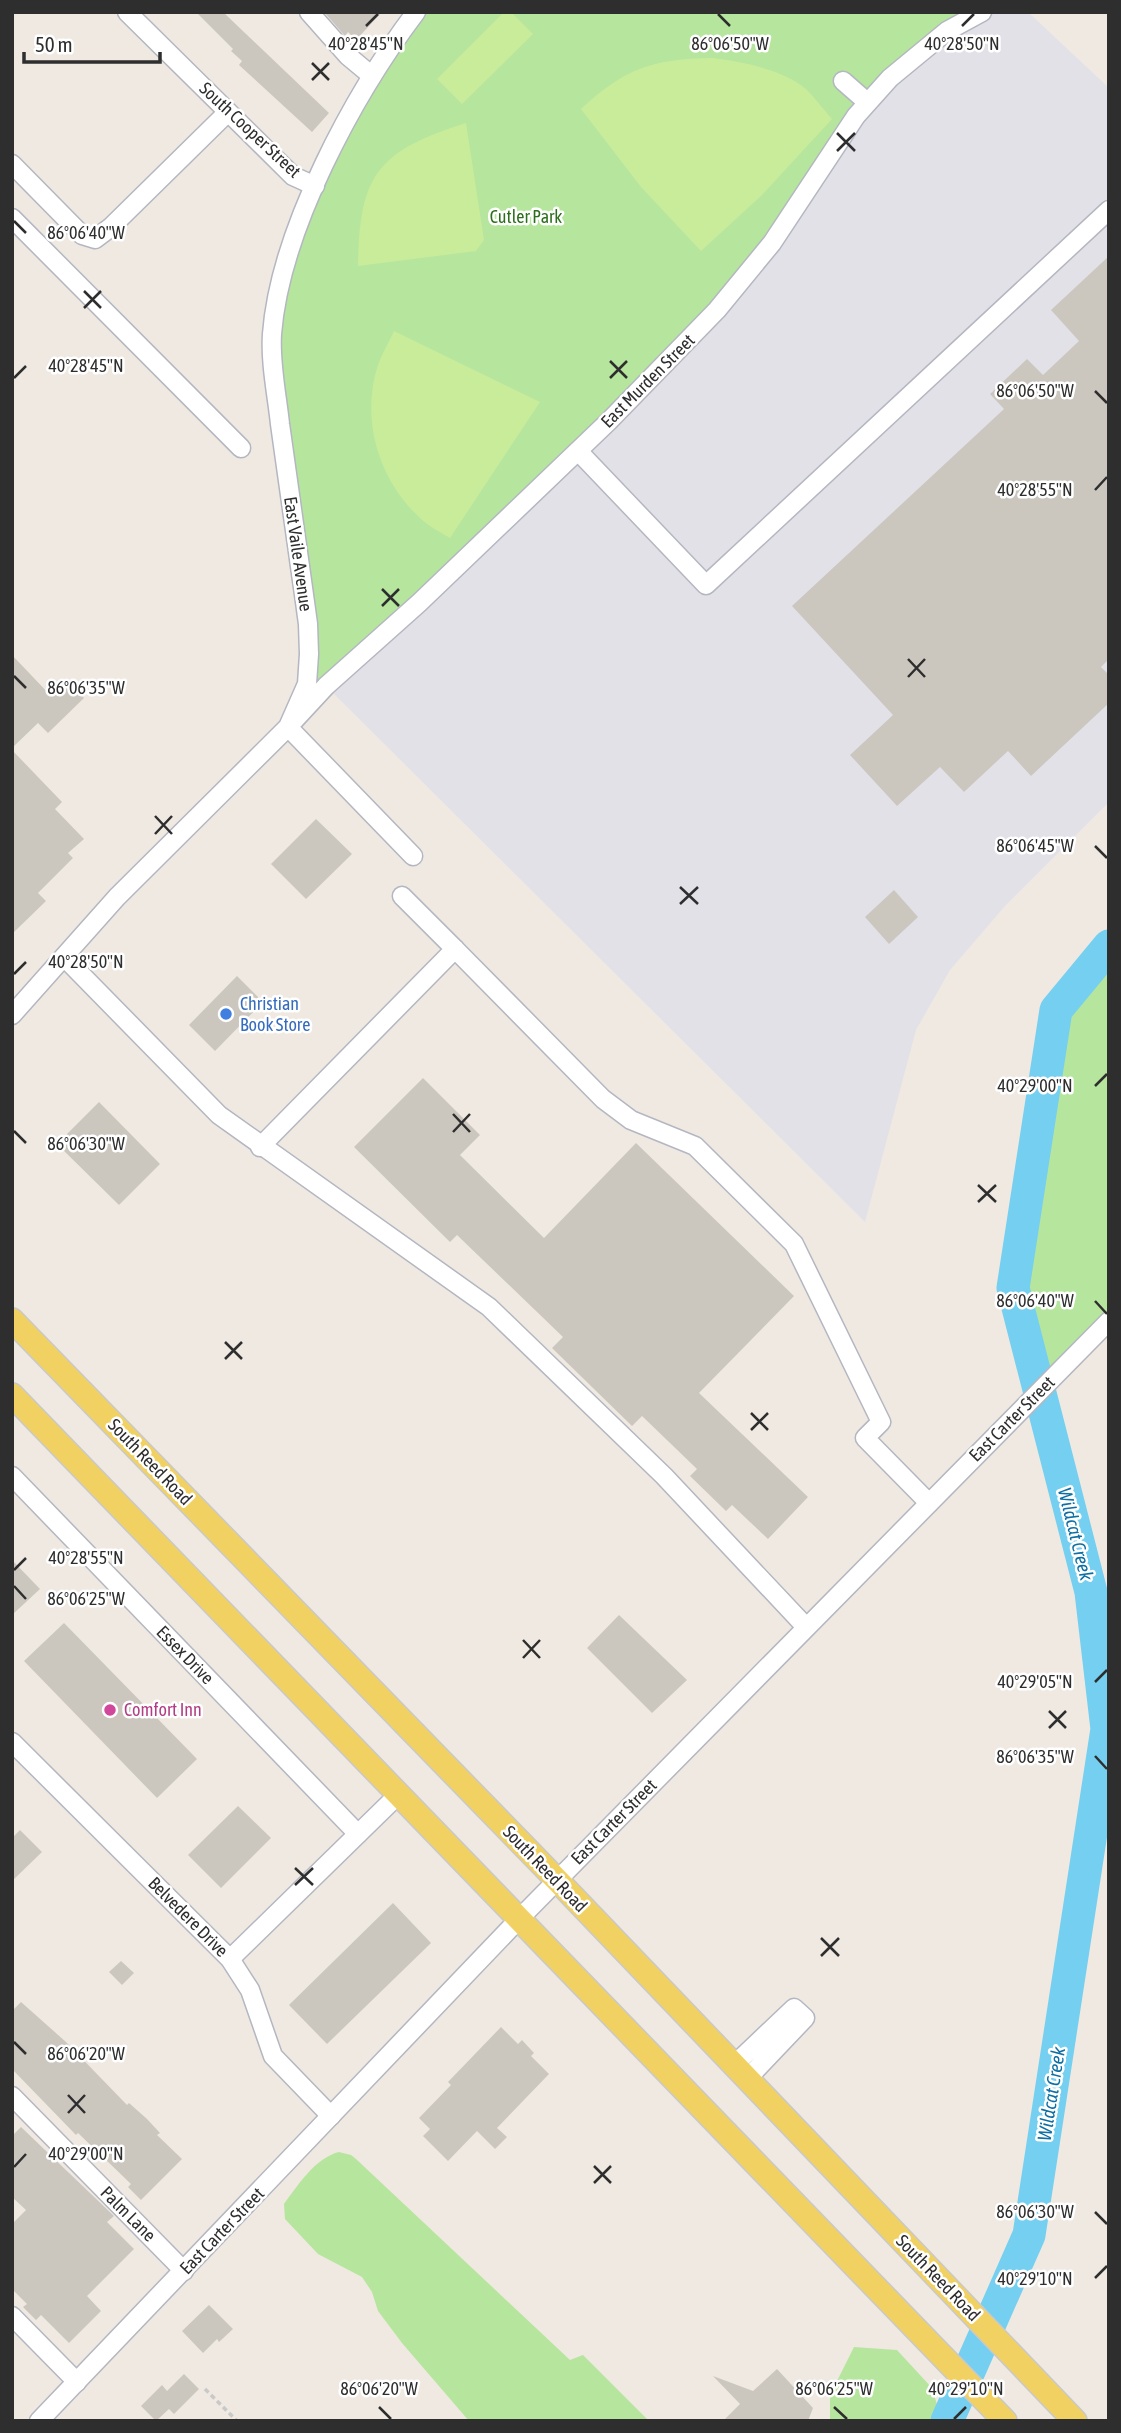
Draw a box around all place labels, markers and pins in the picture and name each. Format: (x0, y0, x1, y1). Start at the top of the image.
place label: Christian Book Store (240, 993, 310, 1035)
marker: Christian Book Store (218, 1006, 234, 1022)
place label: Comfort Inn (124, 1699, 202, 1720)
marker: Comfort Inn (102, 1702, 118, 1718)

